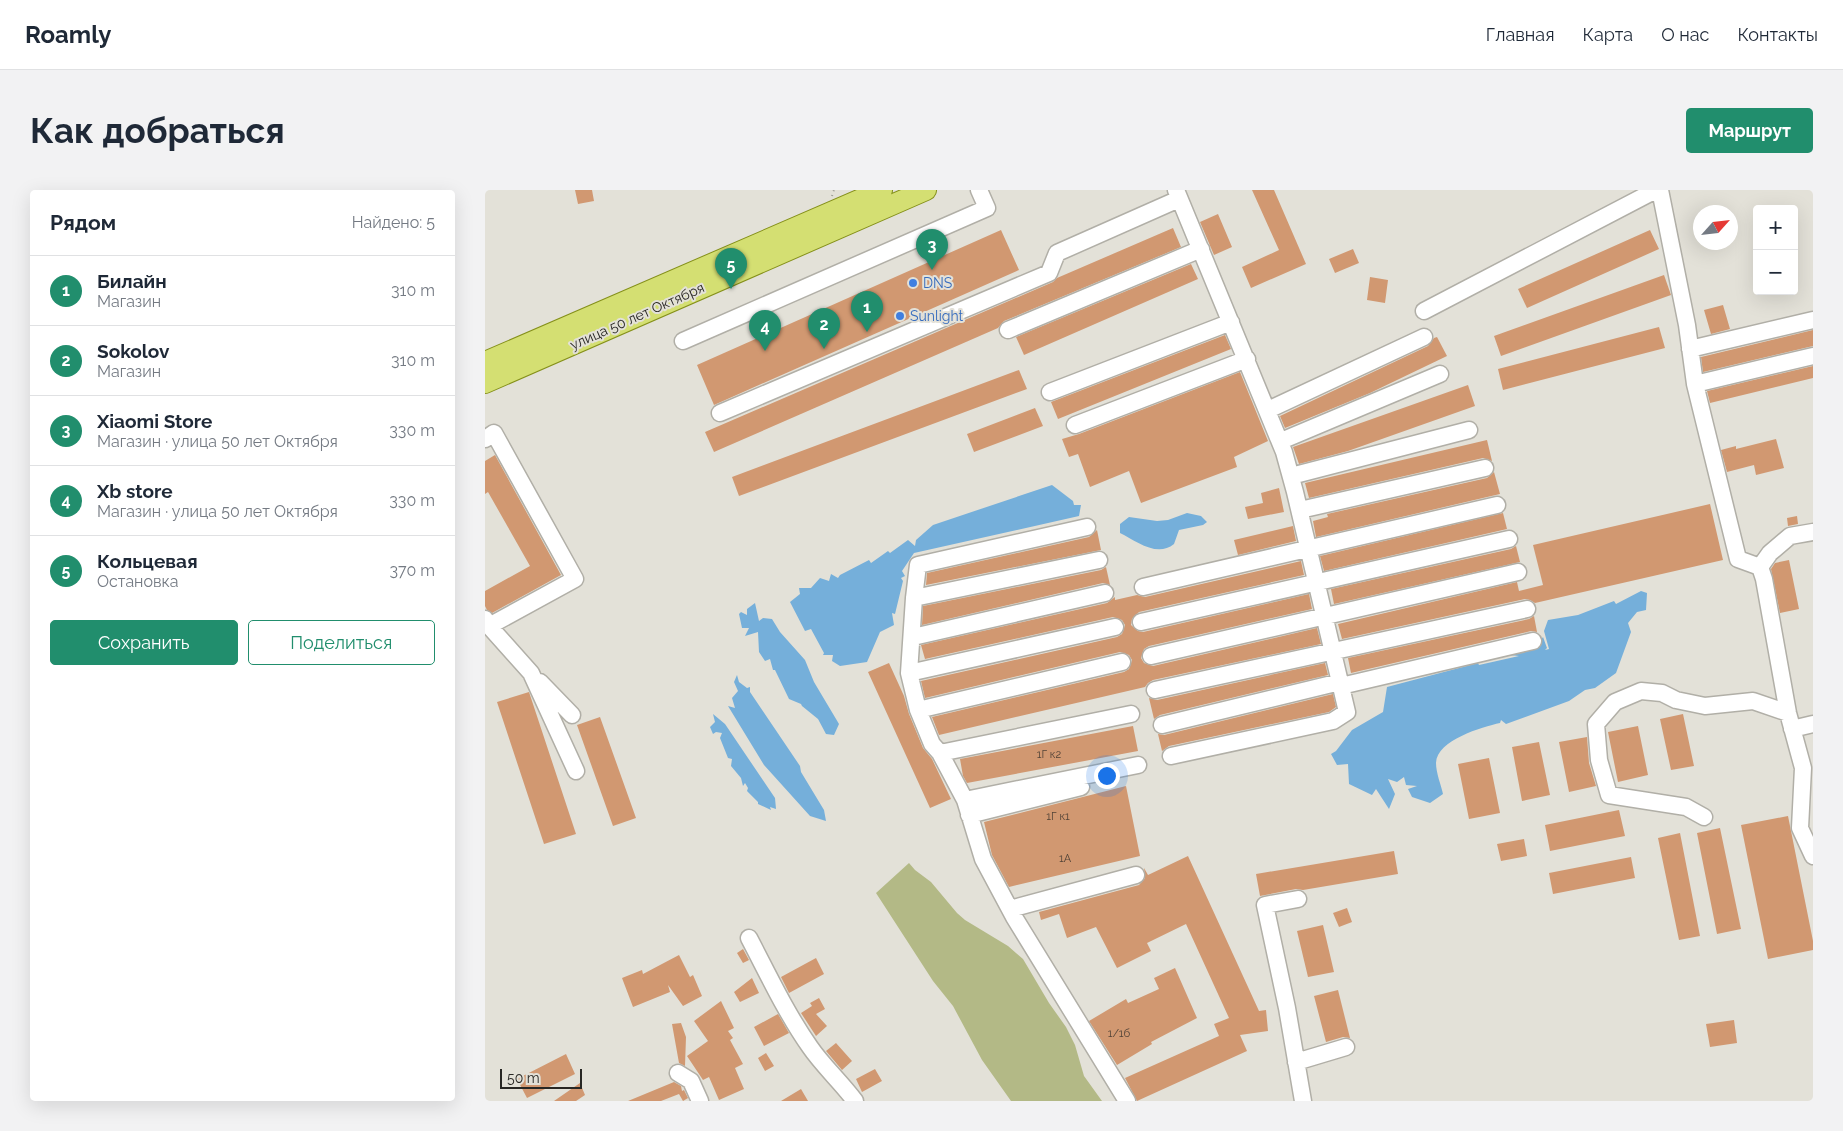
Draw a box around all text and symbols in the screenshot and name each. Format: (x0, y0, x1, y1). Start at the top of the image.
text: Roamly (25, 20, 111, 49)
text: Главная (1486, 24, 1554, 45)
text: Карта (1582, 24, 1633, 45)
text: О нас (1661, 24, 1709, 45)
text: Контакты (1737, 24, 1818, 45)
button: Маршрут (1686, 108, 1813, 153)
text: Как добраться (30, 110, 285, 151)
north arrow (1693, 205, 1738, 250)
map controls (1753, 205, 1798, 295)
button: + (1753, 205, 1798, 250)
text: Рядом (50, 210, 116, 235)
text: Найдено: 5 (352, 213, 435, 232)
pin: 3 (916, 229, 948, 270)
pin: 5 (715, 248, 747, 289)
button: − (1753, 250, 1798, 295)
text: Билайн (97, 270, 167, 292)
place label: DNS (923, 275, 953, 291)
marker: DNS (907, 277, 919, 289)
street label: улица 50 лет Октября (567, 279, 707, 353)
text: 1 (62, 281, 70, 300)
text: 310 m (391, 281, 435, 300)
pin: 1 (851, 291, 883, 332)
text: Магазин (97, 292, 161, 311)
pin: 2 (808, 308, 840, 349)
place label: Sunlight (910, 308, 964, 324)
pin: 4 (749, 310, 781, 351)
marker: Sunlight (894, 310, 906, 322)
text: Sokolov (97, 340, 169, 362)
text: 2 (61, 351, 71, 370)
text: 310 m (391, 351, 435, 370)
text: Магазин (97, 362, 161, 381)
text: Xiaomi Store (97, 410, 212, 432)
text: 3 (62, 421, 70, 440)
text: 330 m (389, 421, 435, 440)
text: Магазин · улица 50 лет Октября (97, 432, 338, 451)
text: Xb store (97, 480, 173, 502)
text: 4 (61, 491, 71, 510)
text: 330 m (389, 491, 435, 510)
text: Магазин · улица 50 лет Октября (97, 502, 338, 521)
text: Кольцевая (97, 550, 198, 572)
text: 5 (62, 561, 70, 580)
text: 370 m (389, 561, 435, 580)
text: Остановка (97, 572, 179, 591)
button: Сохранить (50, 620, 238, 665)
button: Поделиться (248, 620, 435, 665)
house number: 1Г к2 (1037, 748, 1062, 761)
your location (1094, 763, 1120, 789)
house number: 1Г к1 (1046, 810, 1070, 823)
house number: 1А (1059, 852, 1072, 865)
house number: 1/1б (1108, 1027, 1131, 1040)
scale bar (500, 1066, 583, 1089)
text: 50 m (507, 1070, 540, 1086)

